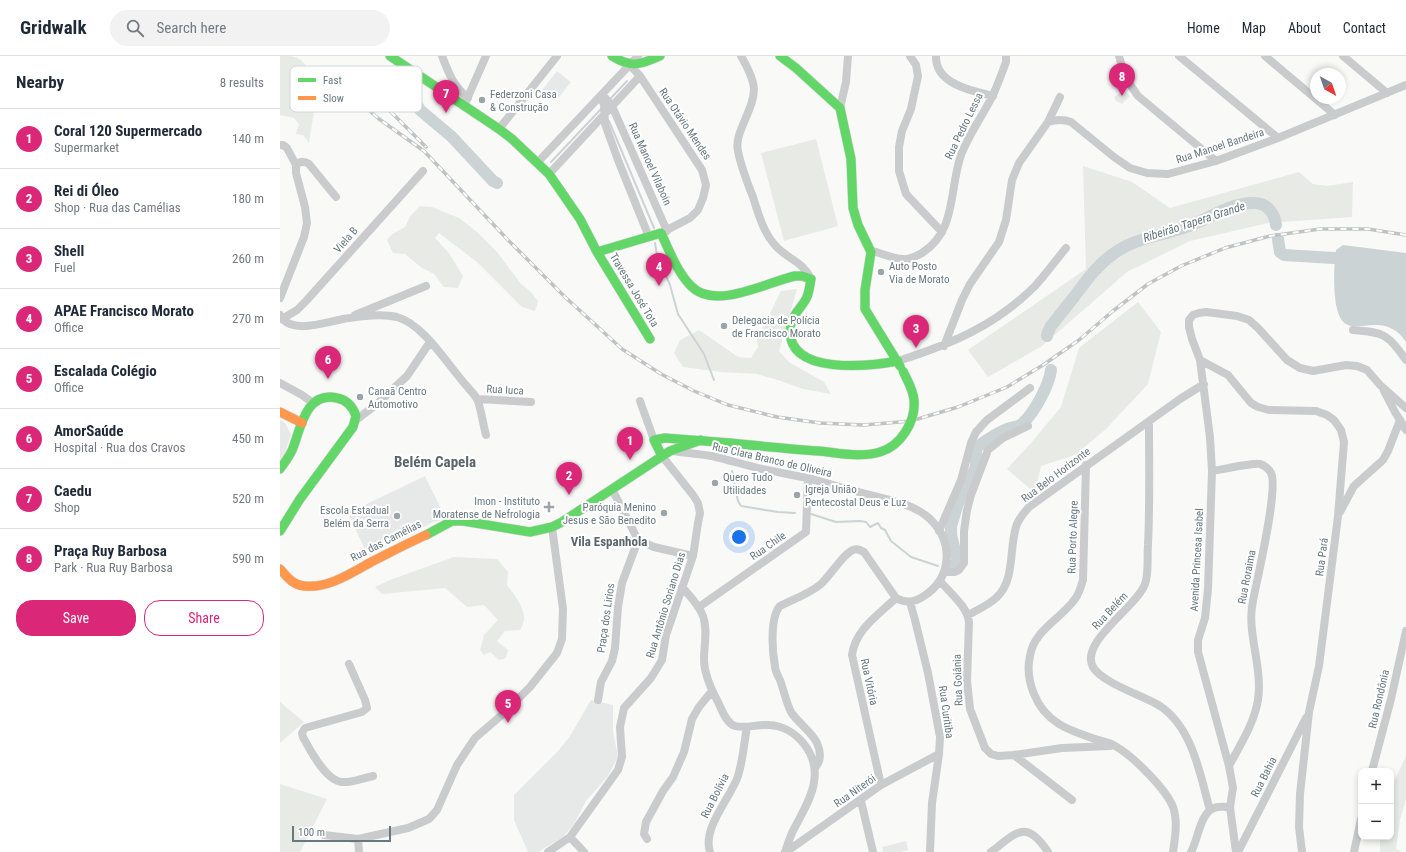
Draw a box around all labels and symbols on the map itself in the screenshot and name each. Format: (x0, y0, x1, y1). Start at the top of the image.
pin: 8 (1109, 63, 1135, 96)
legend (290, 66, 422, 112)
north arrow (1310, 68, 1346, 104)
text: Fast (323, 74, 342, 87)
pin: 7 (433, 80, 459, 113)
street label: Rua Otávio Mendes (656, 86, 714, 162)
place label: Federzoni Casa & Construção (490, 88, 557, 114)
street label: Rua Pedro Lessa (942, 91, 986, 161)
text: Slow (323, 92, 344, 105)
marker: Federzoni Casa & Construção (477, 95, 487, 105)
street label: Rua Manoel Vilaboin (626, 121, 674, 207)
street label: Rua Manoel Bandeira (1174, 126, 1266, 166)
water label: Ribeirão Tapera Grande (1141, 199, 1247, 245)
street label: Viela B (331, 224, 361, 256)
street label: Travessa José Tota (607, 251, 661, 329)
pin: 4 (646, 253, 672, 286)
place label: Auto Posto Via de Morato (889, 260, 950, 286)
marker: Auto Posto Via de Morato (876, 267, 886, 277)
place label: Delegacia de Polícia de Francisco Morato (732, 314, 821, 340)
pin: 3 (903, 315, 929, 348)
marker: Delegacia de Polícia de Francisco Morato (719, 321, 729, 331)
pin: 6 (315, 346, 341, 379)
street label: Rua Iuca (486, 383, 524, 397)
place label: Canaã Centro Automotivo (368, 385, 427, 411)
marker: Canaã Centro Automotivo (355, 392, 365, 402)
pin: 1 (617, 427, 643, 460)
street label: Rua Clara Branco de Oliveira (711, 440, 833, 480)
street label: Rua Belo Horizonte (1019, 445, 1093, 505)
district label: Belém Capela (394, 453, 476, 471)
pin: 2 (556, 462, 582, 495)
place label: Quero Tudo Utilidades (723, 471, 773, 497)
marker: Quero Tudo Utilidades (710, 478, 720, 488)
place label: Igreja União Pentecostal Deus e Luz (805, 483, 906, 509)
marker: Igreja União Pentecostal Deus e Luz (792, 490, 802, 500)
place label: Imon - Instituto Moratense de Nefrologia (433, 495, 540, 521)
street label: Rua Porto Alegre (1065, 500, 1081, 574)
marker: Imon - Instituto Moratense de Nefrologia (543, 501, 555, 513)
place label: Paróquia Menino Jesus e São Benedito (563, 501, 656, 527)
place label: Escola Estadual Belém da Serra (320, 504, 389, 530)
marker: Paróquia Menino Jesus e São Benedito (659, 508, 669, 518)
street label: Avenida Princesa Isabel (1188, 508, 1206, 612)
marker: Escola Estadual Belém da Serra (392, 511, 402, 521)
street label: Rua das Camélias (349, 518, 423, 564)
your location (729, 527, 749, 547)
street label: Rua Chile (748, 529, 788, 563)
district label: Vila Espanhola (571, 534, 647, 549)
street label: Rua Pará (1313, 537, 1331, 577)
street label: Rua Roraima (1235, 549, 1259, 605)
street label: Rua Antônio Soriano Dias (644, 550, 688, 660)
street label: Praça dos Lirios (595, 582, 617, 654)
street label: Rua Belém (1090, 590, 1130, 632)
street label: Rua Goiânia (951, 654, 965, 706)
street label: Rua Vitória (858, 657, 880, 707)
street label: Rua Rondônia (1366, 668, 1392, 730)
street label: Rua Curitiba (936, 685, 956, 739)
pin: 5 (495, 690, 521, 723)
street label: Rua Bahia (1248, 755, 1280, 799)
street label: Rua Bolívia (698, 772, 732, 820)
street label: Rua Niterói (832, 772, 878, 810)
scale bar (292, 824, 391, 843)

